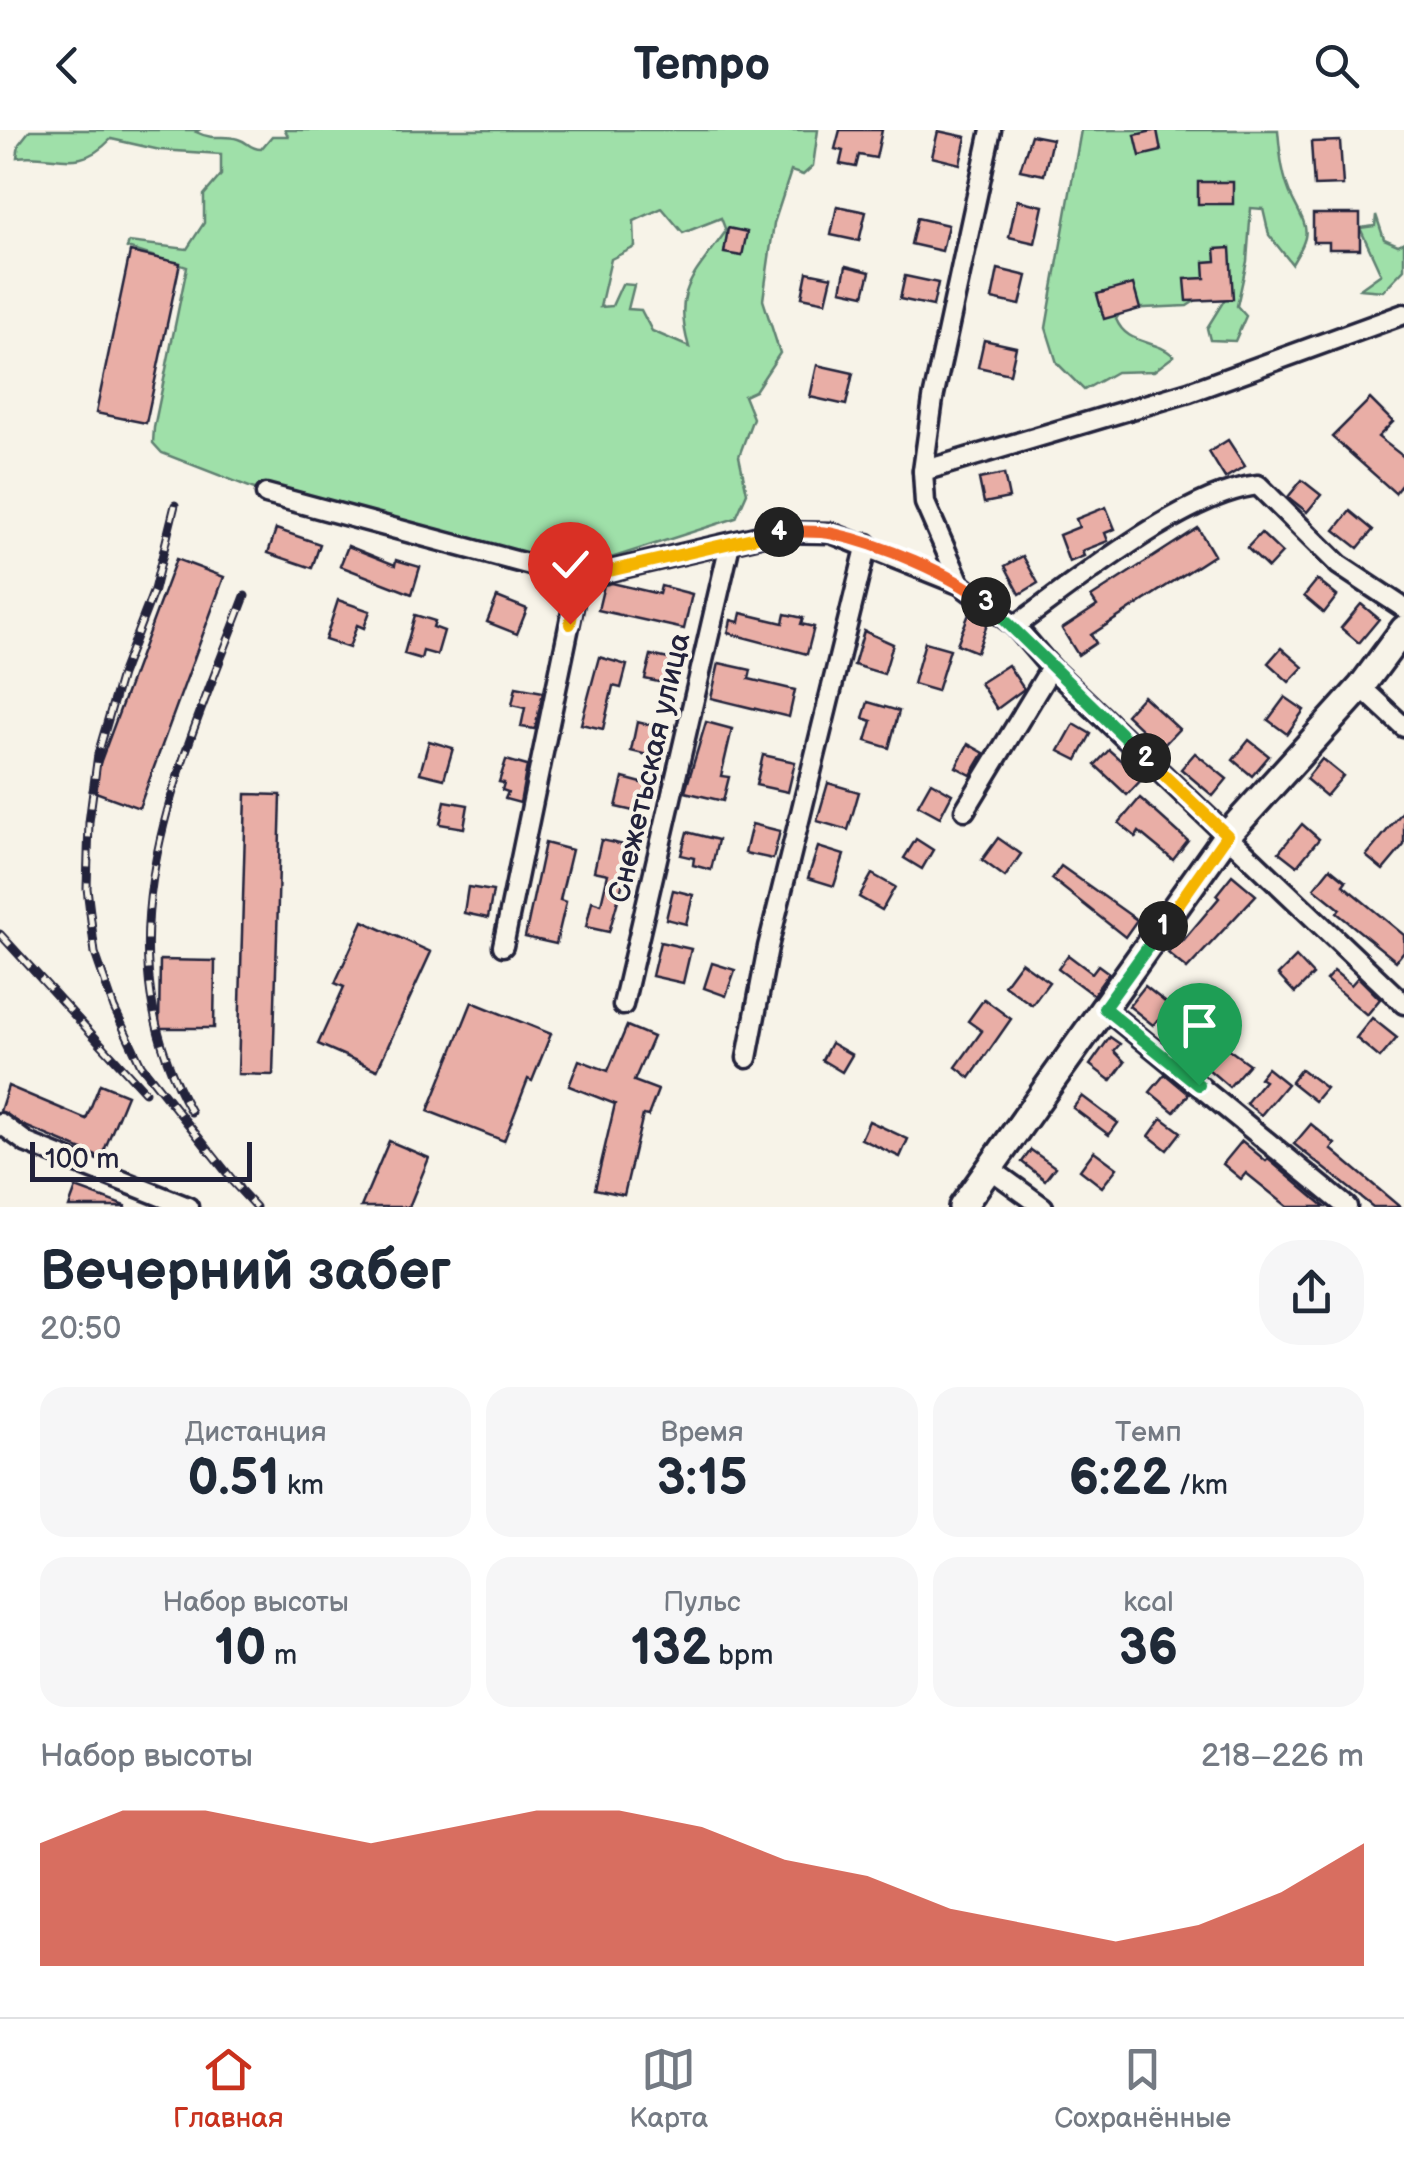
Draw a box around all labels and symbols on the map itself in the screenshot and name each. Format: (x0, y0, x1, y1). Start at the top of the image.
pin: 4 (754, 507, 804, 557)
pin (528, 522, 613, 625)
pin: 3 (961, 577, 1011, 627)
street label: Снежетьская улица (601, 629, 699, 907)
pin: 2 (1121, 733, 1171, 783)
pin: 1 (1138, 901, 1188, 951)
pin (1157, 983, 1242, 1086)
scale bar (30, 1137, 252, 1182)

